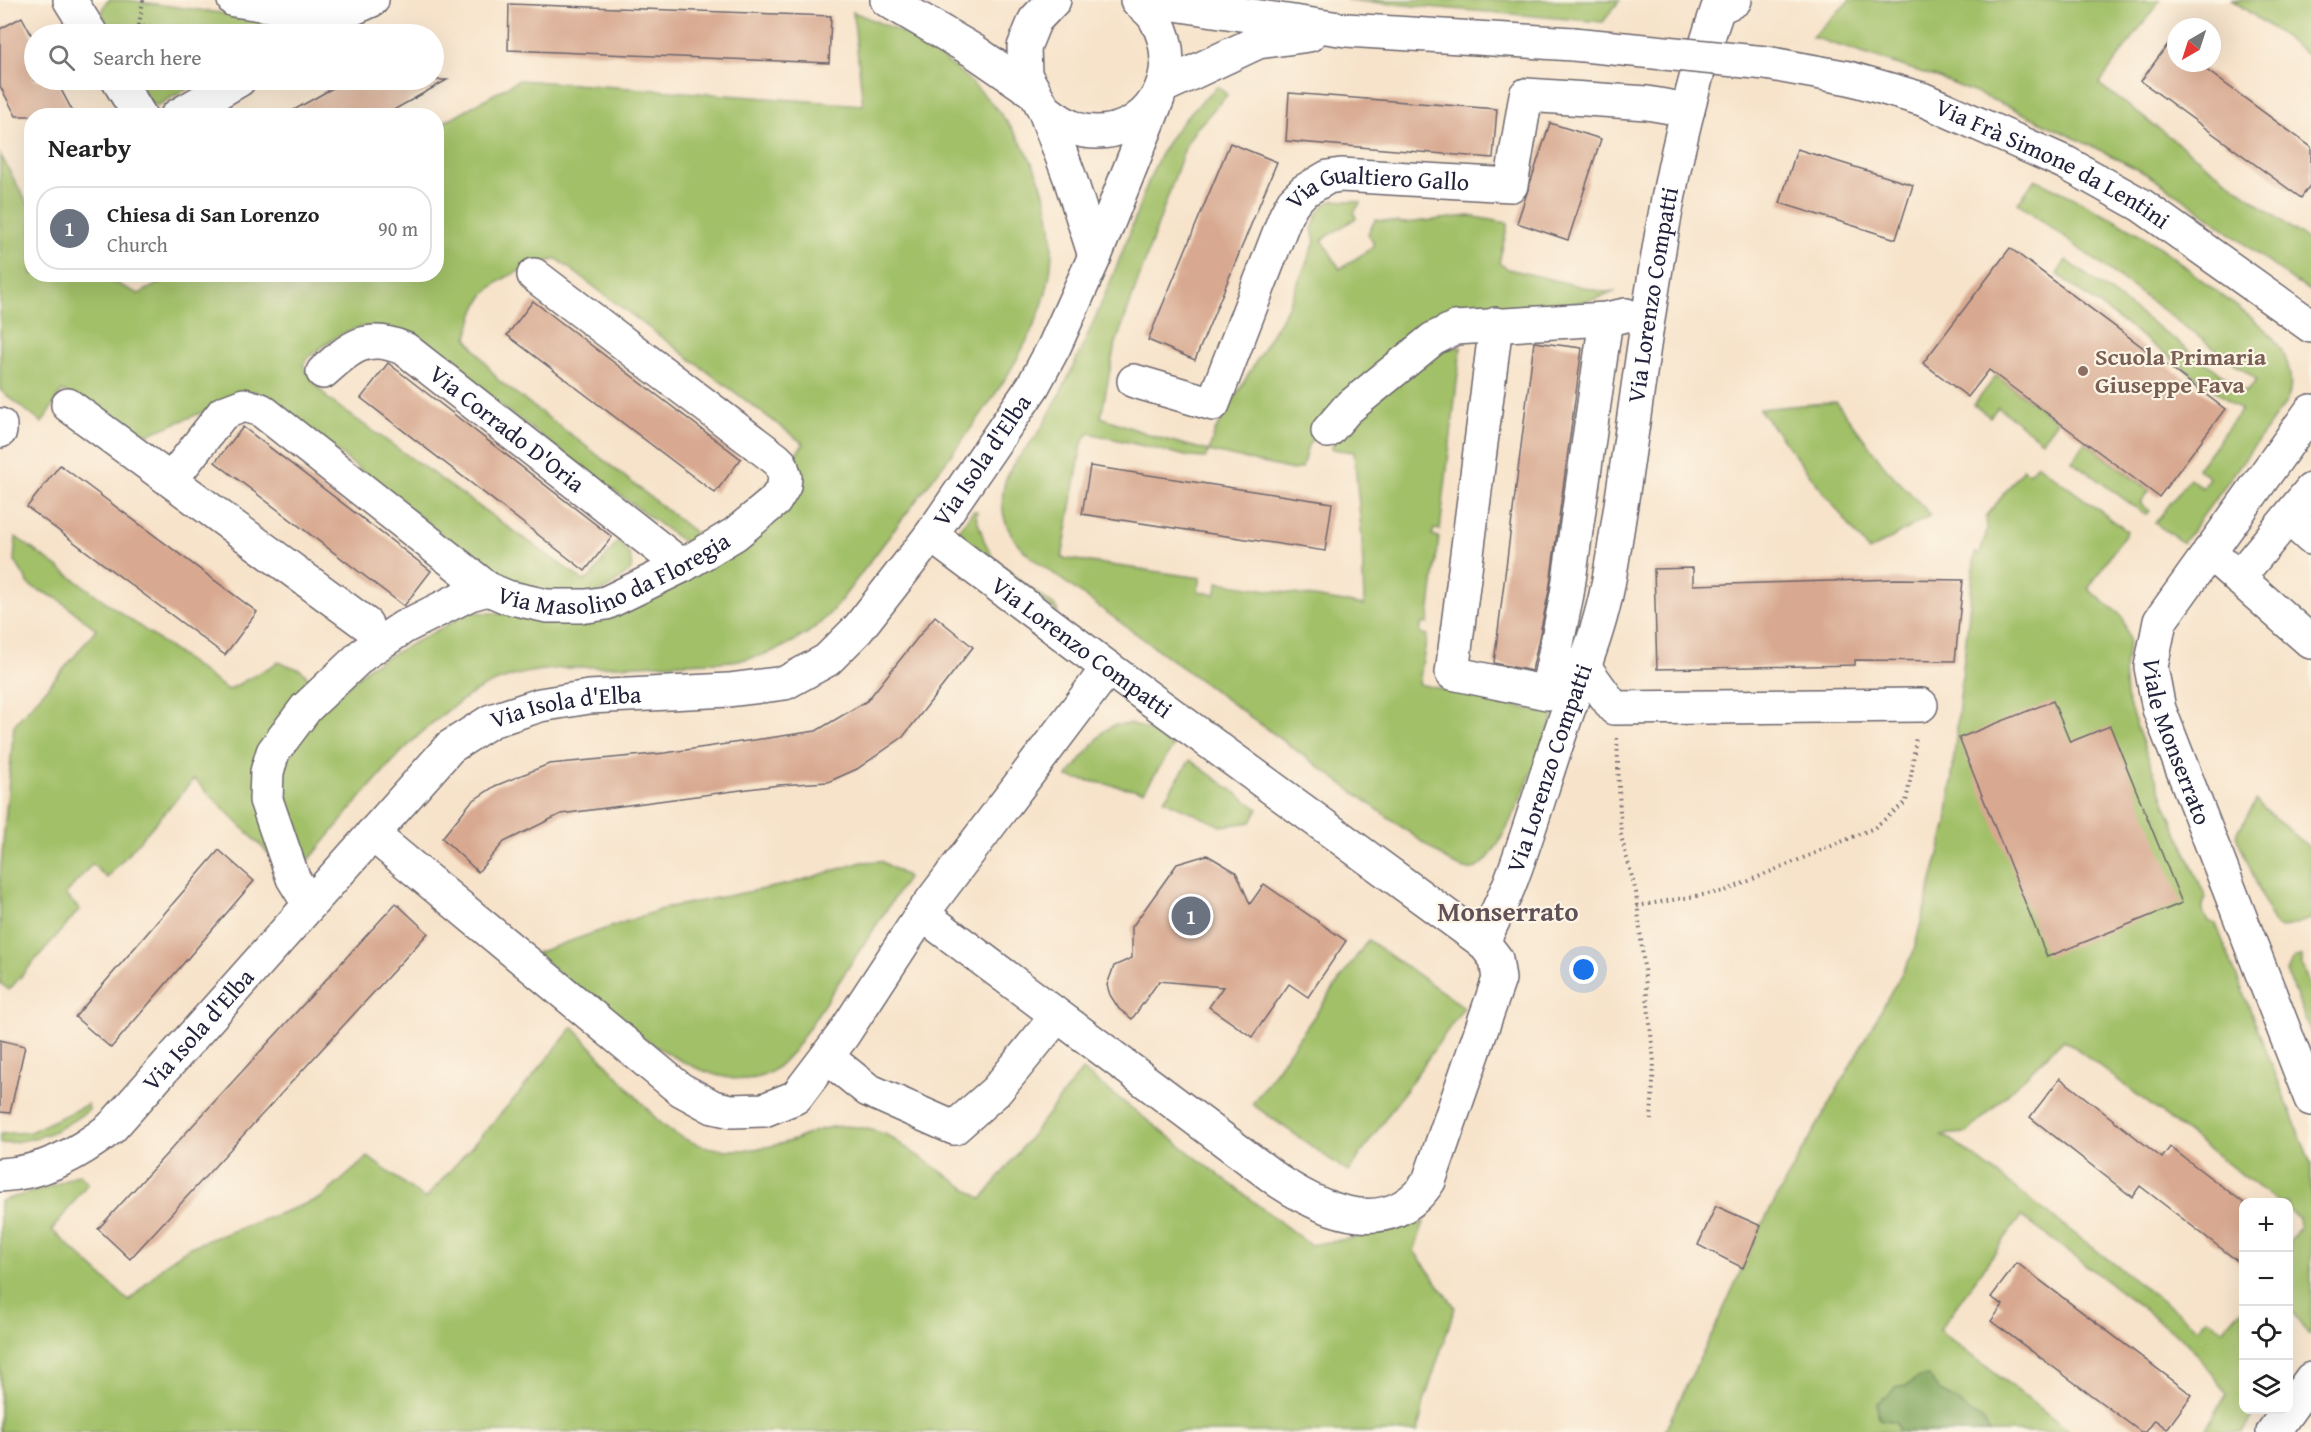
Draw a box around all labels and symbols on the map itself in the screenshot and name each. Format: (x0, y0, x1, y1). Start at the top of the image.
north arrow (2167, 18, 2221, 72)
street label: Via Frà Simone da Lentini (1930, 89, 2177, 237)
street label: Via Gualtiero Gallo (1277, 156, 1470, 217)
street label: Via Lorenzo Compatti (1618, 184, 1687, 405)
place label: Scuola Primaria Giuseppe Fava (2095, 339, 2267, 402)
street label: Via Corrado D'Oria (422, 356, 593, 501)
marker: Scuola Primaria Giuseppe Fava (2076, 364, 2090, 378)
street label: Via Isola d'Elba (924, 386, 1040, 533)
street label: Via Masolino da Floregia (492, 523, 737, 624)
street label: Via Lorenzo Compatti (984, 568, 1180, 727)
street label: Viale Monserrato (2133, 655, 2221, 830)
street label: Via Lorenzo Compatti (1497, 659, 1601, 877)
street label: Via Isola d'Elba (486, 676, 643, 737)
district label: Monserrato (1437, 891, 1579, 931)
pin: 1 (1172, 894, 1210, 938)
your location (1569, 955, 1598, 984)
street label: Via Isola d'Elba (134, 960, 262, 1098)

